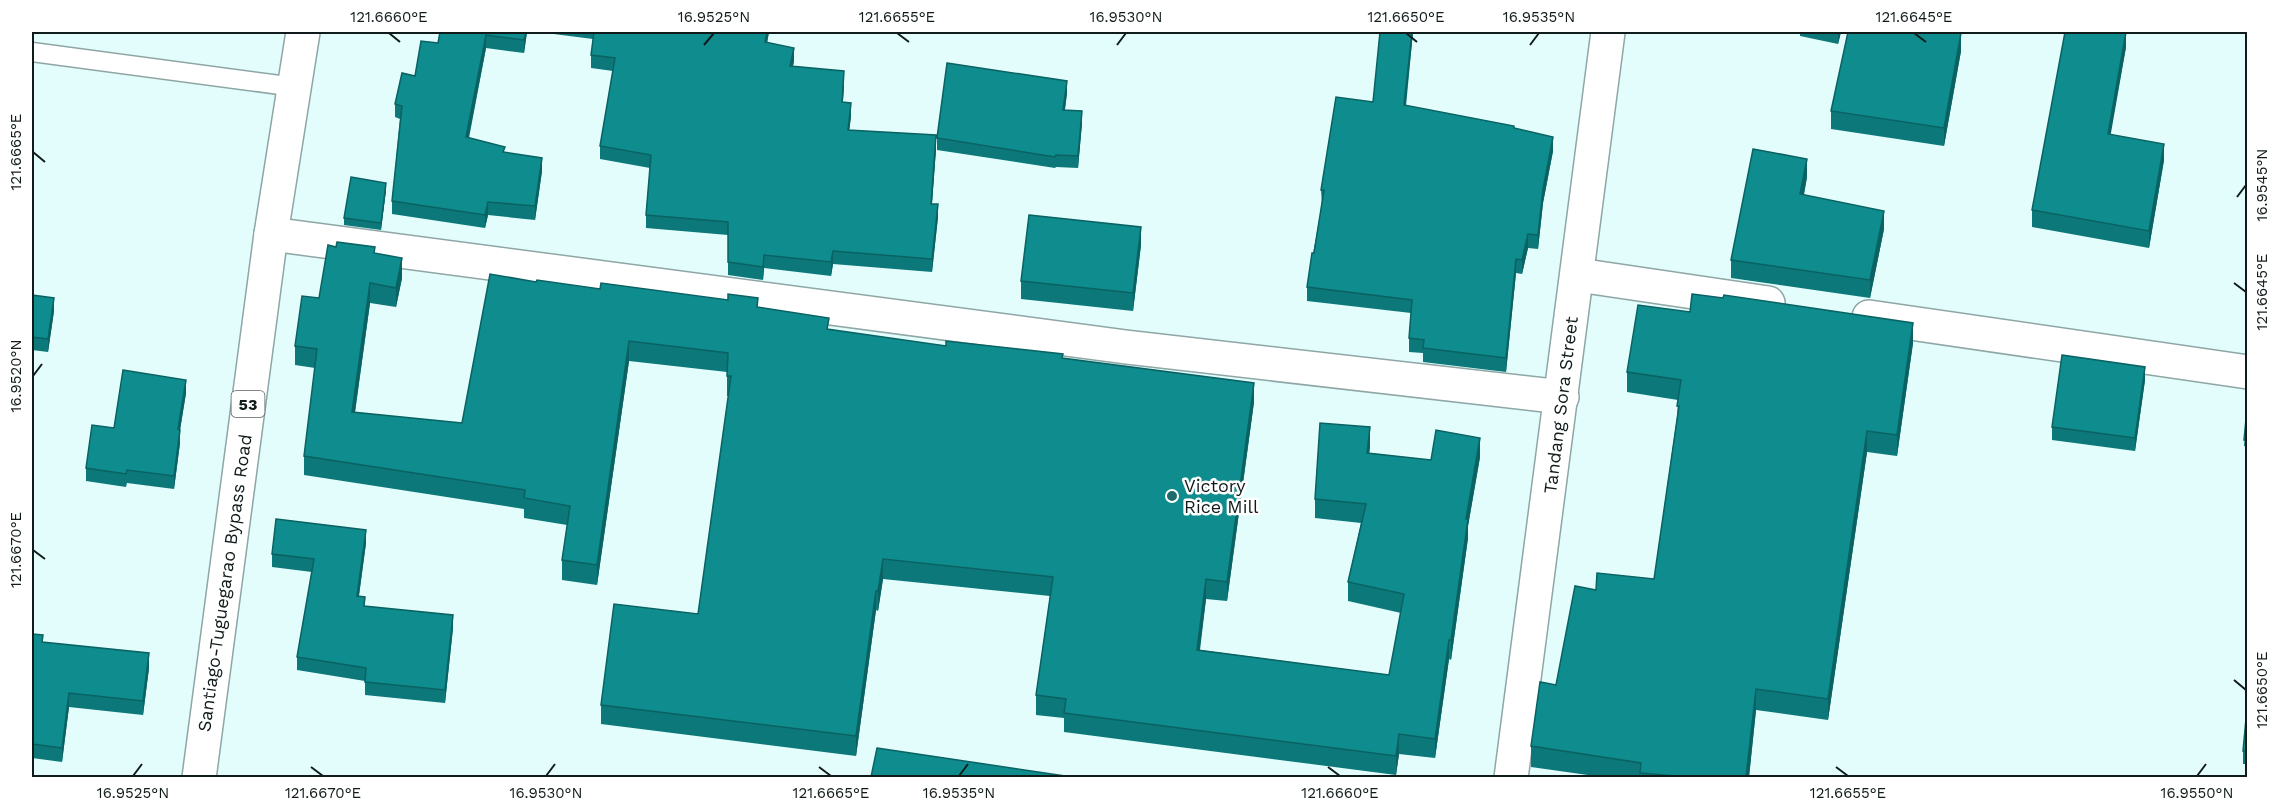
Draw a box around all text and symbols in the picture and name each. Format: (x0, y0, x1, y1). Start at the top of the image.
text: 121.6660°E (350, 8, 428, 26)
text: 16.9525°N (678, 8, 750, 26)
text: 121.6655°E (859, 8, 935, 26)
text: 16.9530°N (1090, 8, 1162, 26)
text: 121.6650°E (1368, 8, 1444, 26)
text: 16.9535°N (1503, 8, 1575, 26)
text: 121.6645°E (1876, 8, 1952, 26)
text: 121.6665°E (7, 114, 25, 190)
text: 16.9545°N (2253, 149, 2271, 221)
text: 121.6645°E (2253, 254, 2271, 330)
street label: Tandang Sora Street (1539, 315, 1582, 495)
text: 16.9520°N (7, 340, 25, 412)
road number: 53 (232, 391, 264, 417)
street label: Santiago-Tuguegarao Bypass Road (193, 433, 256, 733)
place label: Victory Rice Mill (1184, 475, 1259, 517)
marker: Victory Rice Mill (1165, 489, 1179, 503)
text: 121.6670°E (7, 512, 25, 588)
text: 121.6650°E (2253, 652, 2271, 728)
text: 16.9525°N (97, 784, 169, 802)
text: 121.6670°E (285, 784, 361, 802)
text: 16.9530°N (510, 784, 582, 802)
text: 121.6665°E (793, 784, 869, 802)
text: 16.9535°N (923, 784, 995, 802)
text: 121.6660°E (1301, 784, 1379, 802)
text: 121.6655°E (1810, 784, 1886, 802)
text: 16.9550°N (2161, 784, 2233, 802)

